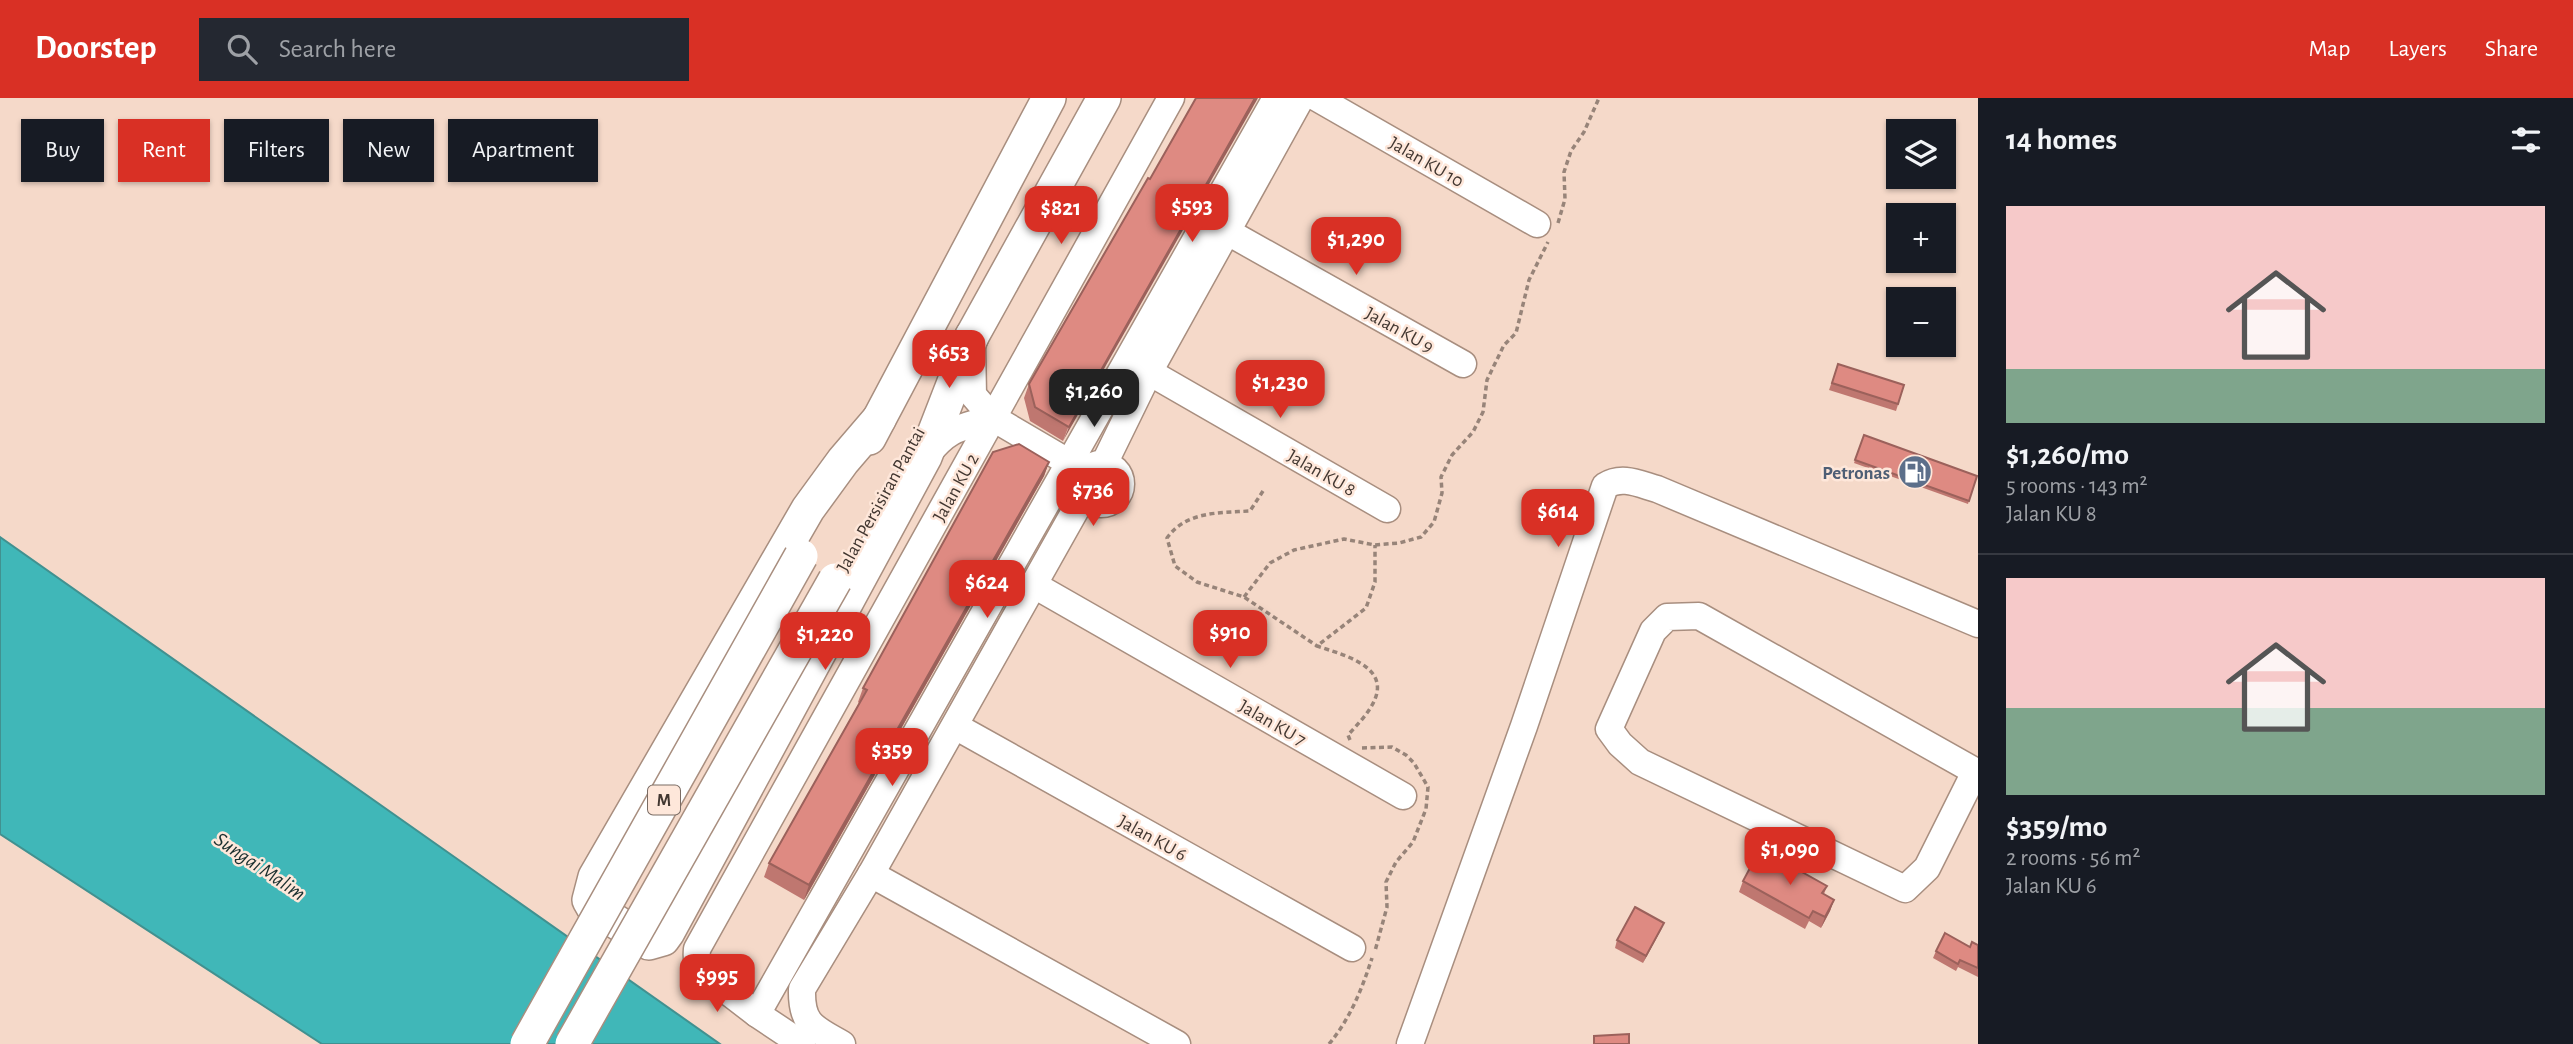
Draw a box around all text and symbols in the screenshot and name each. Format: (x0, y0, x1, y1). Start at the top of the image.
search box (199, 18, 689, 81)
icon: search (223, 30, 261, 68)
text: Doorstep (35, 32, 157, 65)
text: Search here (279, 36, 396, 62)
text: Map (2308, 37, 2350, 61)
text: Layers (2388, 37, 2447, 61)
text: Share (2485, 37, 2538, 61)
chip: Buy (21, 119, 104, 182)
chip: Rent (118, 119, 210, 182)
chip: Filters (224, 119, 329, 182)
chip: New (343, 119, 434, 182)
chip: Apartment (448, 119, 598, 182)
map controls (1886, 119, 1956, 357)
button: layers (1886, 119, 1956, 189)
icon: filters (2507, 121, 2545, 159)
text: 14 homes (2006, 125, 2117, 155)
street label: Jalan KU 10 (1386, 133, 1467, 191)
pin: $593 (1151, 184, 1233, 244)
pin: $821 (1020, 186, 1102, 246)
text: $593 (1171, 195, 1213, 218)
text: $821 (1041, 197, 1081, 220)
button: + (1886, 203, 1956, 273)
pin: $1,290 (1299, 218, 1413, 277)
text: $1,290 (1327, 228, 1385, 251)
icon: home (2213, 252, 2339, 378)
button: − (1886, 287, 1956, 357)
street label: Jalan KU 9 (1362, 304, 1437, 357)
pin: $653 (908, 330, 990, 390)
text: $653 (928, 341, 970, 364)
pin: $1,230 (1223, 360, 1337, 420)
pin: $1,260 (1037, 370, 1151, 429)
text: $1,230 (1252, 371, 1308, 394)
text: $1,260 (1065, 380, 1123, 403)
street label: Jalan Persisiran Pantai (834, 424, 929, 575)
text: $1,260/mo (2006, 440, 2129, 470)
street label: Jalan KU 8 (1284, 446, 1358, 500)
street label: Jalan KU 2 (930, 450, 983, 525)
fuel station icon: Petronas (1896, 453, 1934, 491)
place label: Petronas (1822, 464, 1890, 483)
pin: $736 (1052, 468, 1134, 528)
text: 5 rooms · 143 m² (2006, 475, 2148, 498)
text: $736 (1072, 479, 1114, 502)
pin: $614 (1517, 490, 1599, 549)
text: $614 (1537, 500, 1579, 523)
text: Jalan KU 8 (2006, 503, 2097, 526)
pin: $624 (946, 560, 1028, 620)
text: $624 (965, 571, 1009, 594)
pin: $910 (1189, 610, 1271, 670)
pin: $1,220 (768, 612, 882, 672)
text: $910 (1209, 621, 1251, 644)
text: $1,220 (796, 623, 854, 646)
icon: home (2213, 624, 2339, 750)
street label: Jalan KU 7 (1236, 697, 1309, 750)
pin: $359 (851, 728, 933, 788)
text: $359 (871, 739, 913, 762)
road number: M (648, 786, 680, 814)
street label: Jalan KU 6 (1115, 812, 1190, 865)
text: $359/mo (2006, 812, 2107, 842)
water label: Sungai Malim (210, 828, 309, 904)
pin: $1,090 (1733, 828, 1847, 887)
text: $1,090 (1761, 838, 1819, 861)
text: 2 rooms · 56 m² (2006, 847, 2140, 870)
text: Jalan KU 6 (2006, 875, 2097, 898)
pin: $995 (676, 954, 758, 1014)
text: $995 (696, 965, 738, 988)

